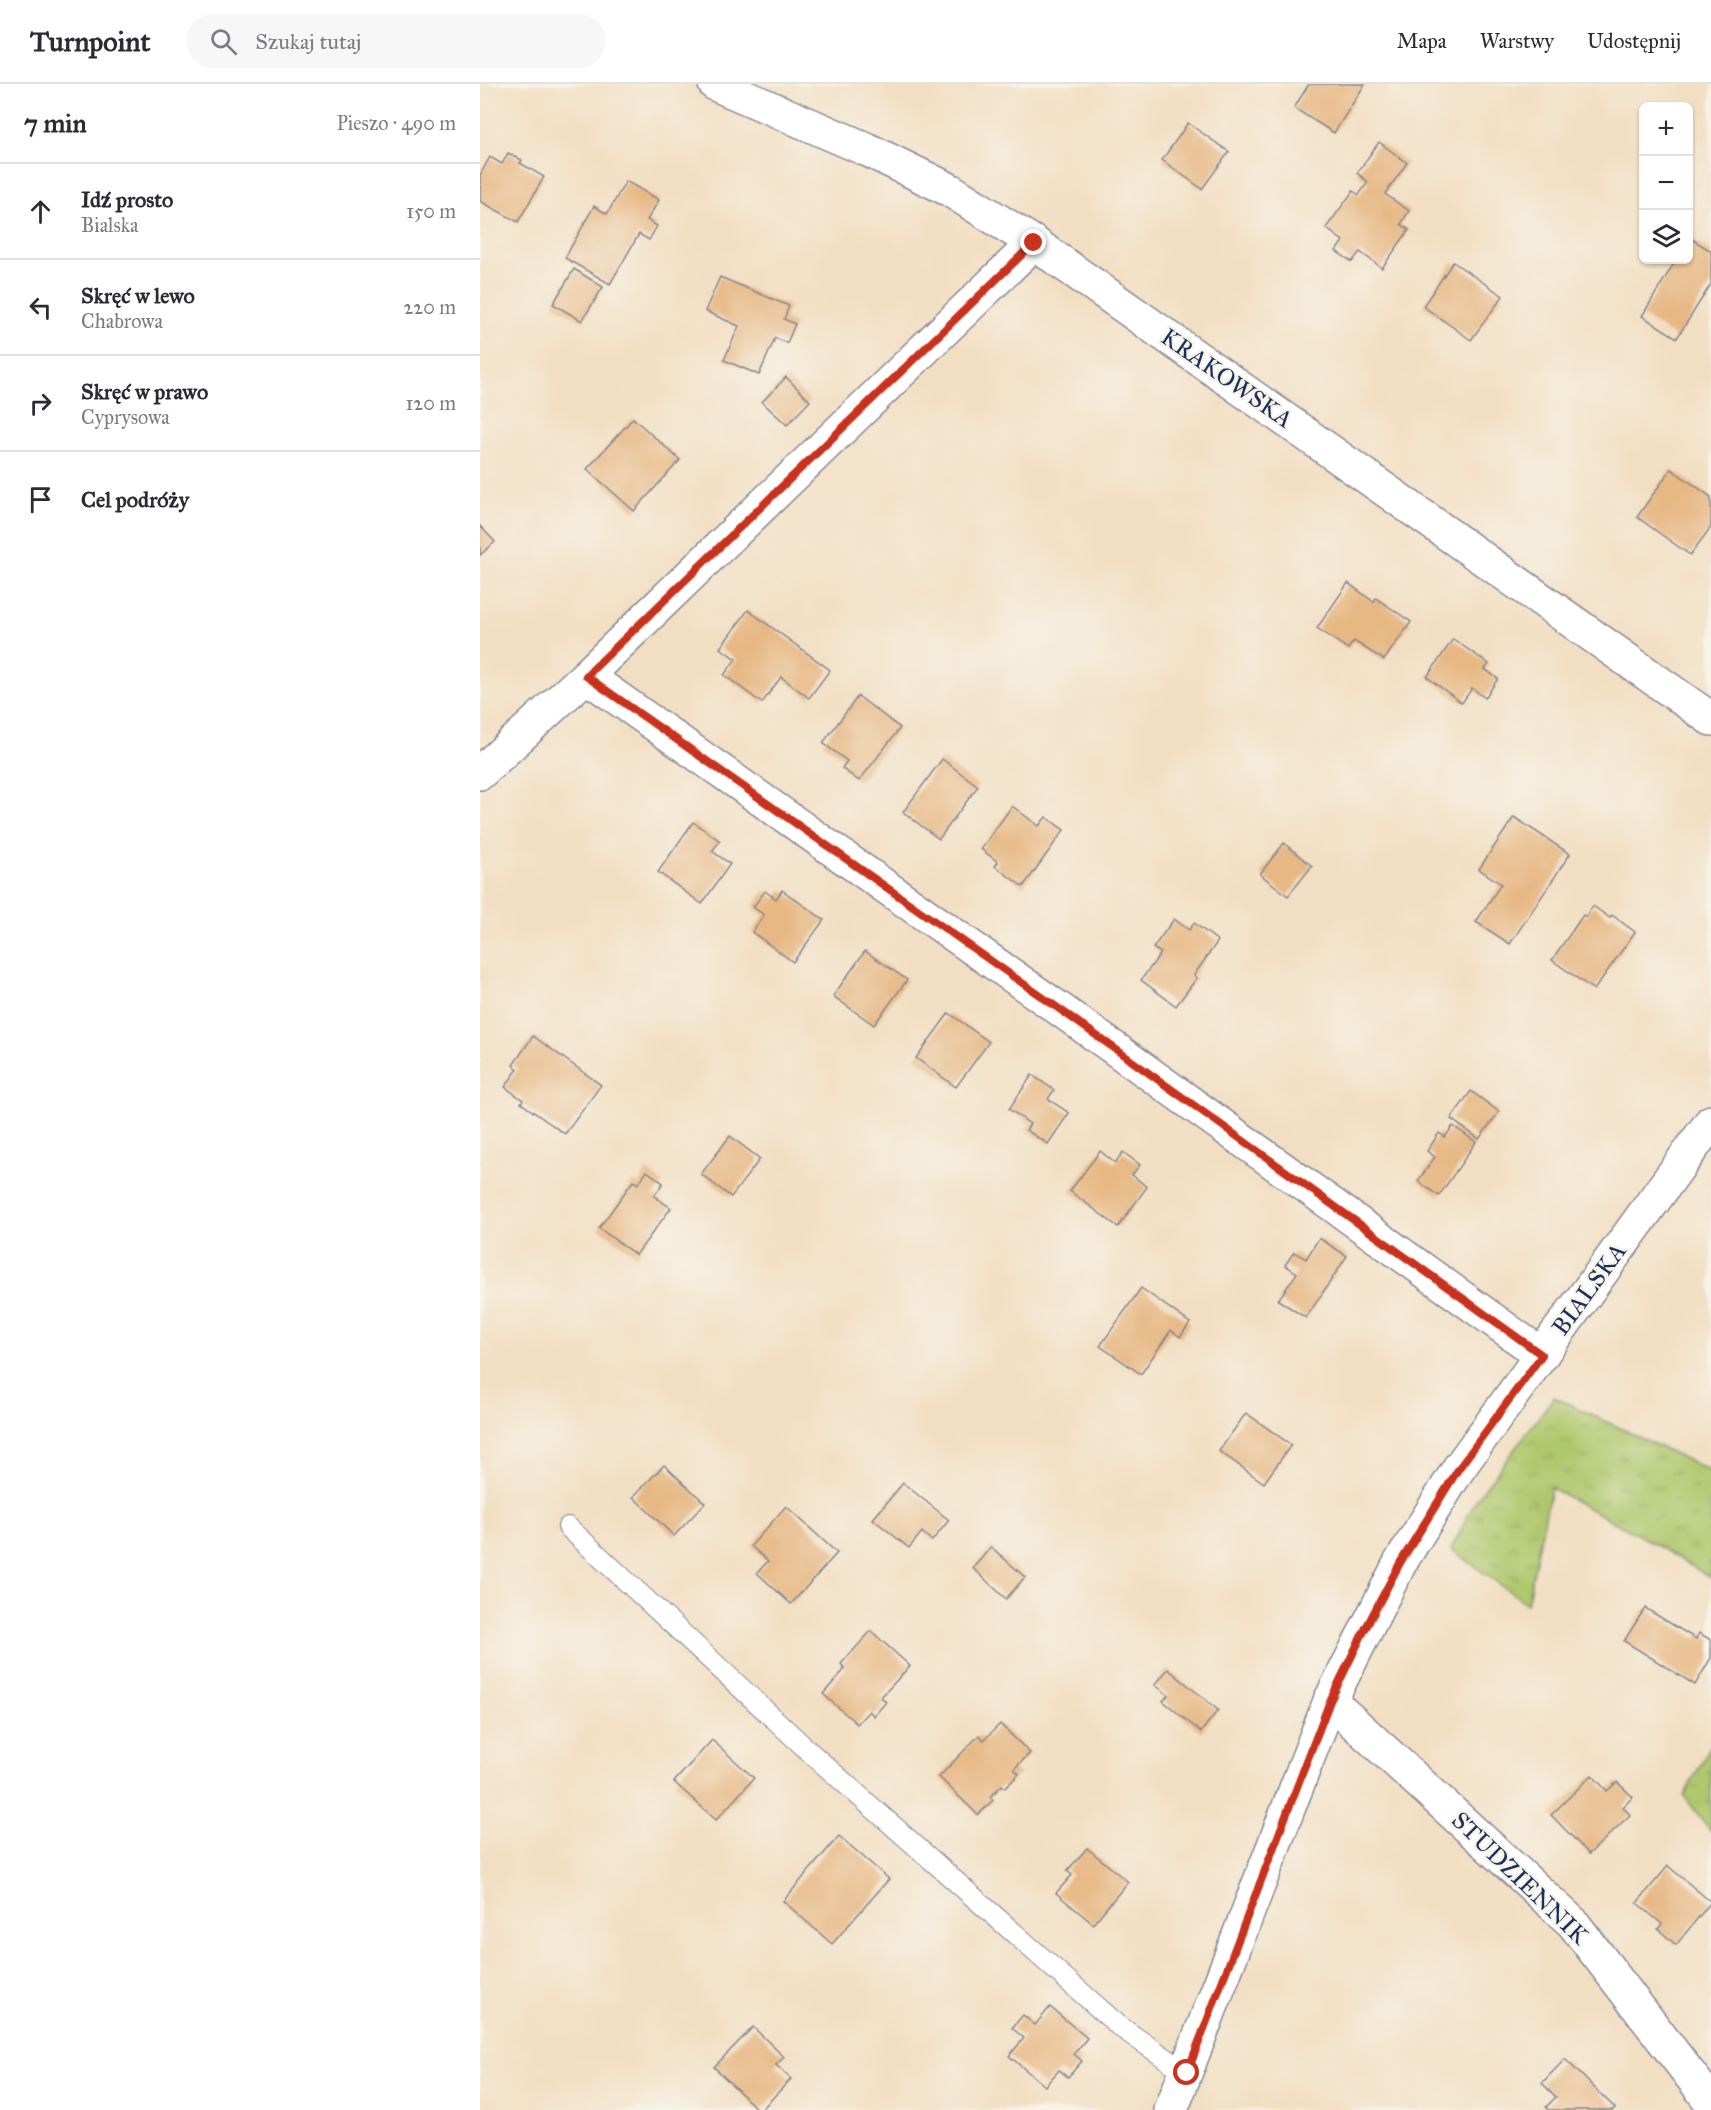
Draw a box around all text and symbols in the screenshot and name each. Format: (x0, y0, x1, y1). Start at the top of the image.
search box (186, 14, 606, 68)
text: Turnpoint (30, 24, 150, 59)
icon: search (207, 25, 240, 58)
text: Szukaj tutaj (255, 28, 361, 55)
text: Mapa (1397, 28, 1447, 54)
text: Warstwy (1480, 28, 1554, 54)
text: Udostępnij (1587, 28, 1681, 54)
map controls (1639, 102, 1693, 264)
button: + (1639, 102, 1693, 156)
text: 7 min (24, 107, 87, 139)
text: Pieszo · 490 m (336, 111, 456, 135)
button: − (1639, 156, 1693, 210)
text: Idź prosto (81, 186, 173, 213)
icon: ahead (24, 195, 57, 228)
text: 150 m (406, 199, 456, 223)
button: layers (1639, 210, 1693, 264)
text: Bialska (81, 213, 138, 237)
route end (1020, 229, 1046, 255)
text: Skręć w lewo (81, 282, 195, 309)
icon: left (24, 291, 57, 324)
text: 220 m (404, 295, 456, 319)
text: Chabrowa (81, 309, 163, 333)
street label: KRAKOWSKA (1155, 322, 1299, 434)
text: Skręć w prawo (81, 378, 208, 405)
icon: right (24, 387, 57, 420)
text: 120 m (405, 391, 456, 415)
text: Cyprysowa (81, 405, 170, 429)
icon: arrive (24, 483, 57, 516)
text: Cel podróży (81, 486, 189, 513)
street label: BIALSKA (1545, 1237, 1633, 1341)
street label: STUDZIENNIK (1445, 1805, 1595, 1952)
route start (1173, 2059, 1199, 2085)

